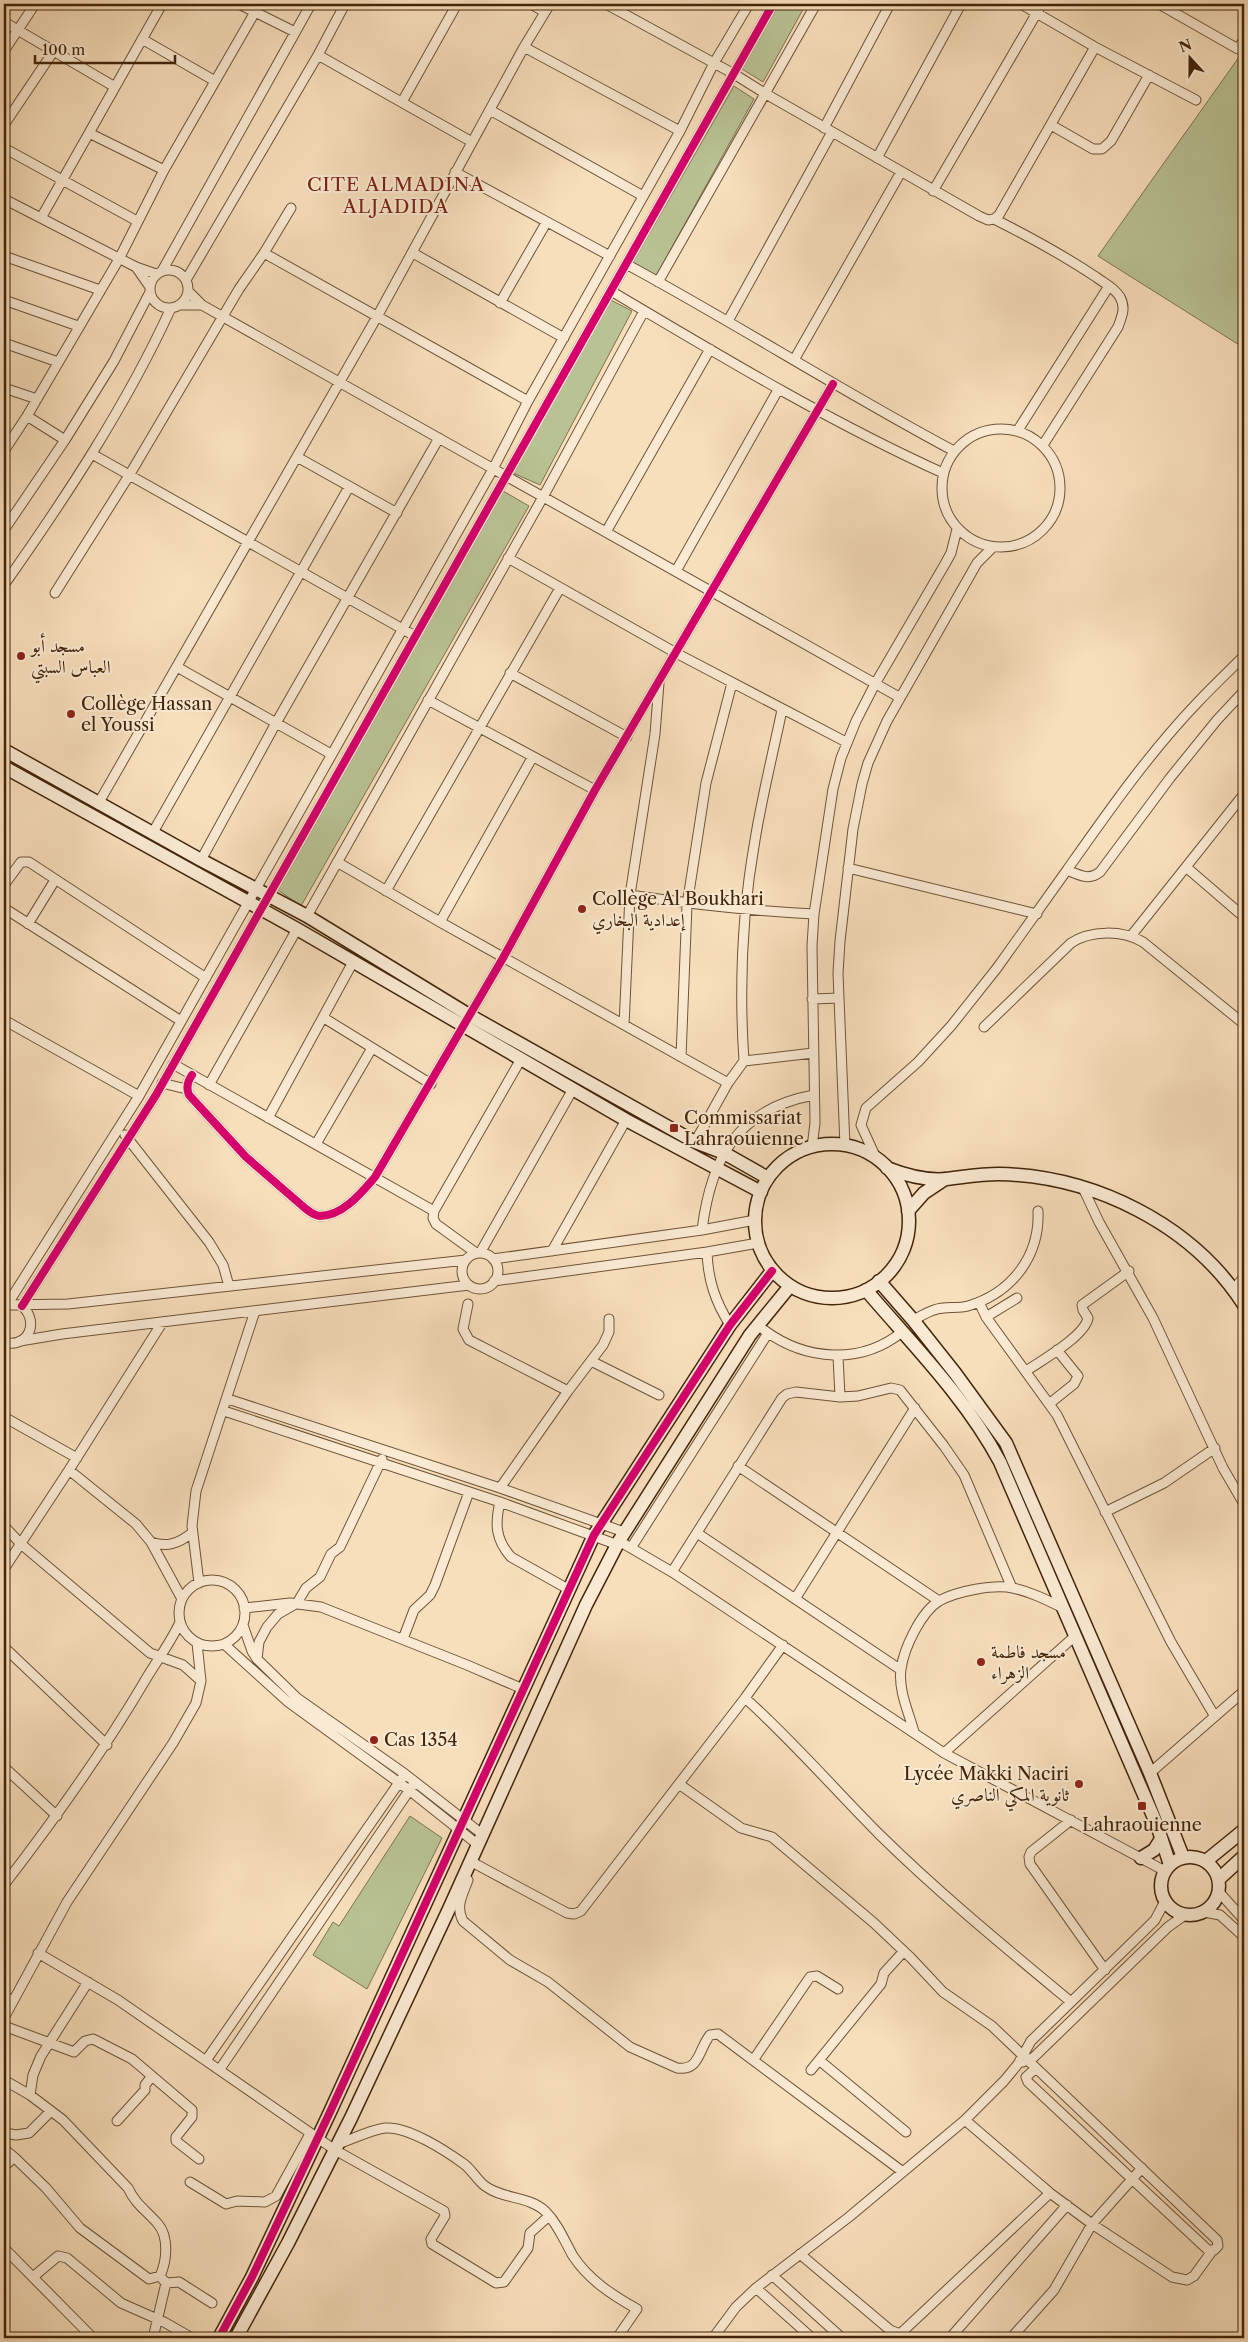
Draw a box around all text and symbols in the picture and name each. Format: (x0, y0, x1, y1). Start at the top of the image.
scale bar (35, 32, 175, 64)
north arrow (1166, 32, 1216, 82)
text: N (1176, 35, 1194, 56)
text: 100 m (42, 40, 85, 59)
district label: CITE ALMADINA ALJADIDA (307, 173, 485, 218)
place label: مسجد أبو العباس السبتي (29, 633, 111, 684)
marker: مسجد أبو العباس السبتي (15, 650, 27, 662)
place label: Collège Hassan el Youssi (81, 693, 212, 736)
marker: Collège Hassan el Youssi (65, 708, 77, 720)
place label: Collège Al Boukhari إعدادية البخاري (592, 888, 764, 935)
marker: Collège Al Boukhari إعدادية البخاري (576, 903, 588, 915)
place label: Commissariat Lahraouienne (684, 1107, 804, 1150)
marker: Commissariat Lahraouienne (668, 1122, 680, 1134)
place label: مسجد فاطمة الزهراء (991, 1641, 1066, 1685)
marker: مسجد فاطمة الزهراء (975, 1656, 987, 1668)
place label: Cas 1354 (384, 1729, 458, 1751)
marker: Cas 1354 (368, 1734, 380, 1746)
place label: Lycée Makki Naciri ثانوية المكي الناصري (904, 1763, 1070, 1812)
marker: Lycée Makki Naciri ثانوية المكي الناصري (1073, 1778, 1085, 1790)
marker: Lahraouienne (1136, 1800, 1148, 1812)
place label: Lahraouienne (1082, 1814, 1202, 1836)

